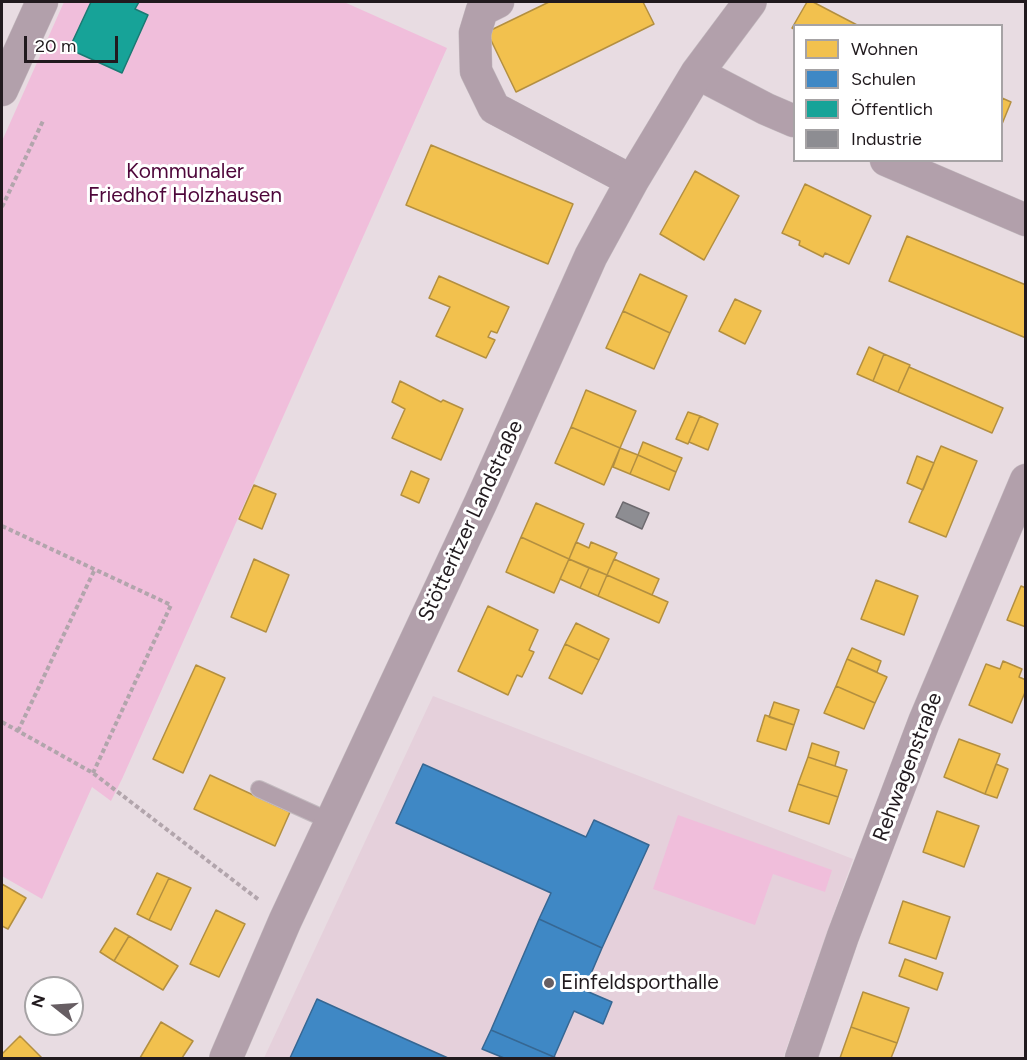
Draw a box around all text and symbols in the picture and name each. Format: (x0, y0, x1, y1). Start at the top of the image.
scale bar (27, 24, 122, 62)
legend (793, 24, 1003, 162)
text: 20 m (35, 35, 76, 57)
text: Wohnen (851, 38, 918, 60)
text: Schulen (851, 68, 916, 90)
text: Öffentlich (851, 98, 933, 120)
text: Industrie (851, 128, 922, 150)
park label: Kommunaler Friedhof Holzhausen (88, 159, 282, 209)
street label: Stötteritzer Landstraße (413, 417, 529, 625)
street label: Rehwagenstraße (868, 689, 948, 845)
place label: Einfeldsporthalle (561, 970, 719, 996)
north arrow (24, 976, 84, 1036)
marker: Einfeldsporthalle (542, 976, 556, 990)
text: N (27, 992, 49, 1010)

